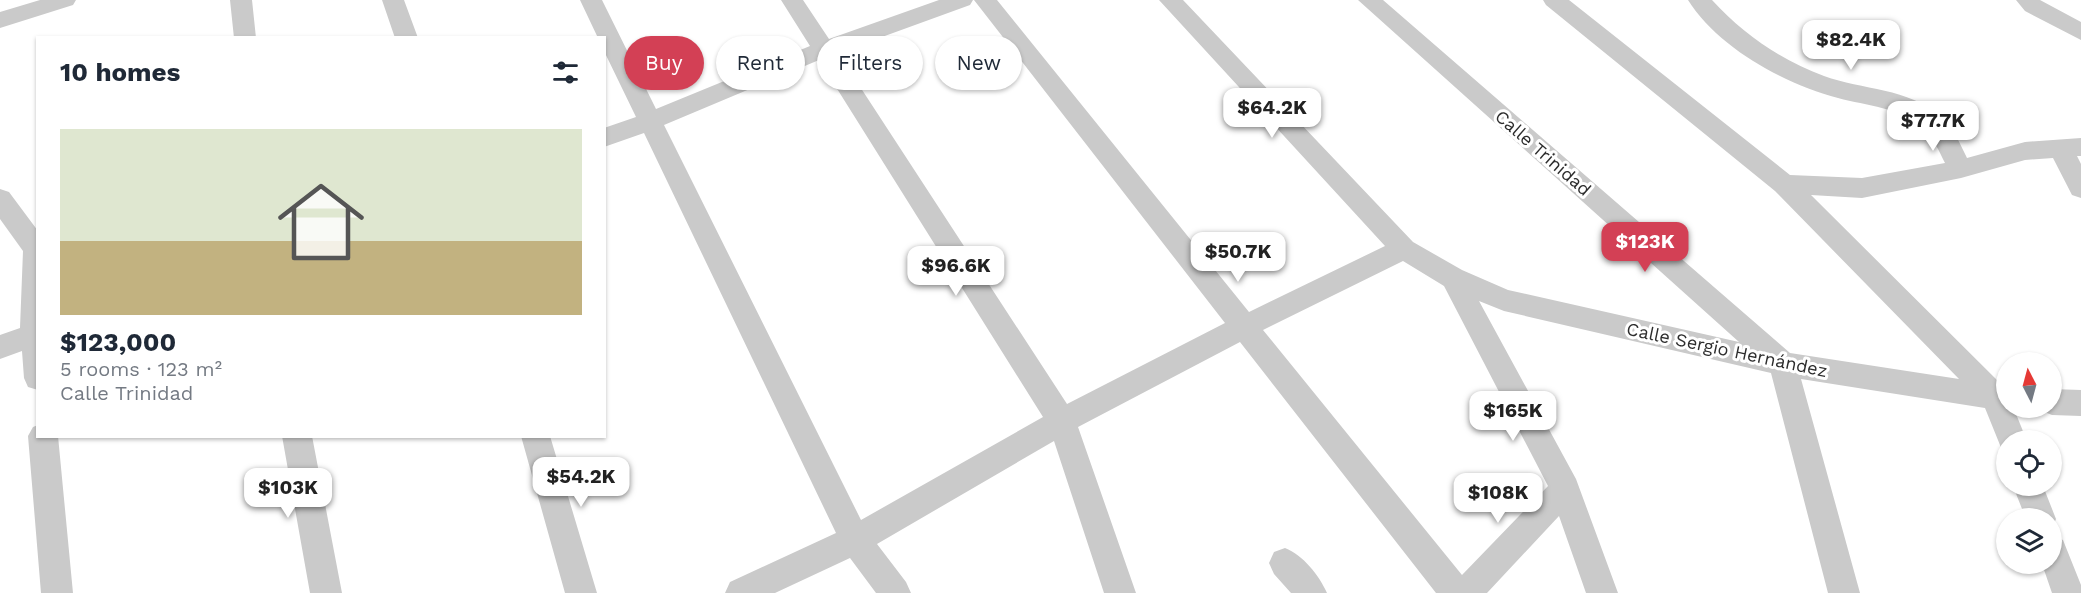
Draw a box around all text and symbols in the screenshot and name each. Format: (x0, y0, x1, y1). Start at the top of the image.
pin: $82.4K (1802, 20, 1900, 71)
text: $82.4K (1816, 27, 1886, 51)
chip: Buy (624, 36, 704, 90)
chip: Rent (716, 36, 805, 90)
chip: Filters (817, 36, 923, 90)
chip: New (935, 36, 1022, 90)
icon: filters (549, 56, 582, 89)
text: 10 homes (60, 57, 180, 87)
pin: $64.2K (1223, 88, 1321, 139)
text: $64.2K (1237, 95, 1307, 119)
pin: $77.7K (1884, 101, 1982, 152)
street label: Calle Trinidad (1491, 105, 1596, 200)
text: $77.7K (1901, 108, 1965, 132)
icon: home (267, 168, 375, 276)
pin: $123K (1603, 222, 1687, 273)
text: $123K (1615, 229, 1675, 253)
pin: $50.7K (1189, 232, 1287, 283)
text: $50.7K (1205, 239, 1271, 263)
pin: $96.6K (907, 246, 1005, 297)
text: $96.6K (921, 253, 991, 277)
street label: Calle Sergio Hernández (1625, 318, 1829, 381)
text: $123,000 (60, 327, 176, 357)
north arrow (1996, 352, 2062, 418)
map controls (1996, 352, 2062, 574)
text: 5 rooms · 123 m² (60, 357, 222, 381)
text: Calle Trinidad (60, 381, 193, 405)
pin: $165K (1471, 391, 1555, 442)
text: $165K (1483, 398, 1543, 422)
button: locate (1996, 430, 2062, 496)
pin: $54.2K (532, 457, 630, 508)
text: $54.2K (547, 464, 615, 488)
pin: $103K (246, 468, 330, 519)
pin: $108K (1456, 473, 1540, 524)
text: $103K (258, 475, 318, 499)
text: $108K (1468, 480, 1528, 504)
button: layers (1996, 508, 2062, 574)

